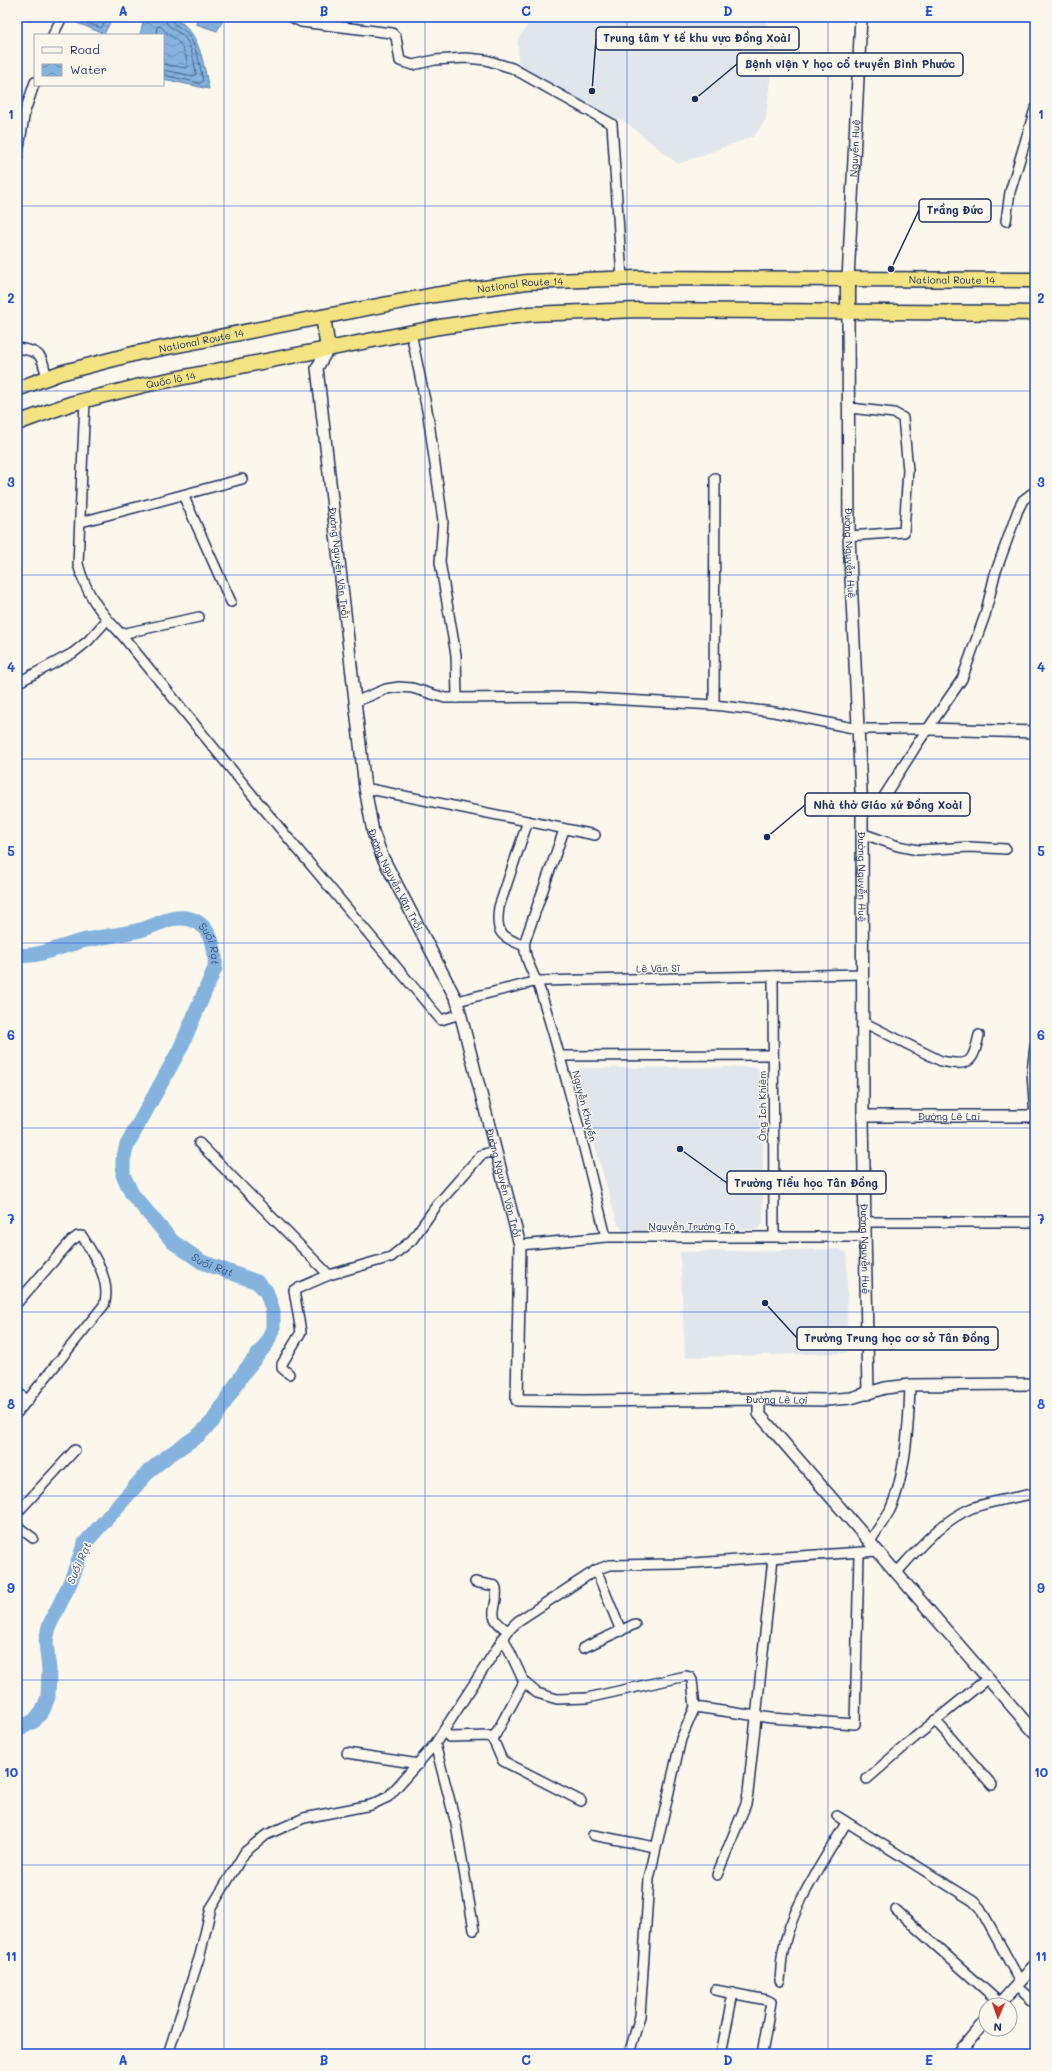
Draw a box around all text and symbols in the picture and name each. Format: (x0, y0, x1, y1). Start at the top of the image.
text: A (118, 2, 128, 19)
text: B (320, 2, 329, 19)
text: C (521, 2, 531, 19)
text: D (723, 2, 733, 19)
text: E (925, 2, 933, 19)
callout: Trung tâm Y tế khu vực Đồng Xoài (596, 27, 799, 50)
text: Trung tâm Y tế khu vực Đồng Xoài (603, 30, 791, 45)
legend (34, 34, 164, 86)
text: Road (70, 41, 100, 57)
callout: Bệnh viện Y học cổ truyền Bình Phước (737, 53, 963, 76)
text: Bệnh viện Y học cổ truyền Bình Phước (745, 56, 956, 71)
text: Water (70, 61, 107, 77)
text: 1 (8, 105, 14, 122)
text: 1 (1038, 105, 1044, 122)
street label: Nguyễn Huệ (846, 119, 863, 177)
callout: Trầng Đức (919, 199, 991, 222)
text: Trầng Đức (927, 202, 984, 217)
street label: National Route 14 (909, 272, 995, 287)
street label: National Route 14 (476, 274, 564, 296)
text: 2 (7, 289, 15, 306)
text: 2 (1037, 289, 1045, 306)
street label: National Route 14 (158, 325, 245, 356)
street label: Quốc lộ 14 (145, 368, 197, 391)
text: 3 (7, 473, 15, 490)
text: 3 (1037, 473, 1045, 490)
street label: Đường Nguyễn Văn Trỗi (326, 506, 353, 619)
street label: Đường Nguyễn Huệ (842, 508, 859, 599)
text: 4 (7, 658, 15, 675)
text: 4 (1037, 658, 1045, 675)
callout: Nhà thờ Giáo xứ Đồng Xoài (805, 793, 970, 816)
text: Nhà thờ Giáo xứ Đồng Xoài (813, 797, 963, 812)
street label: Đường Nguyễn Văn Trỗi (365, 826, 426, 933)
street label: Đường Nguyễn Huệ (855, 831, 869, 922)
text: 5 (7, 842, 15, 859)
text: 5 (1037, 842, 1045, 859)
water label: Suối Rạt (196, 919, 223, 965)
street label: Lê Văn Sĩ (636, 961, 681, 975)
text: 6 (7, 1026, 15, 1043)
text: 6 (1037, 1026, 1045, 1043)
street label: Nguyễn Khuyến (569, 1069, 601, 1143)
street label: Ông Ích Khiêm (755, 1071, 769, 1141)
street label: Đường Lê Lai (918, 1109, 980, 1123)
street label: Đường Nguyễn Văn Trỗi (483, 1127, 525, 1239)
callout: Trường Tiểu học Tân Đồng (727, 1171, 886, 1194)
text: Trường Tiểu học Tân Đồng (734, 1175, 878, 1190)
street label: Đường Nguyễn Huệ (858, 1203, 873, 1294)
text: 7 (7, 1210, 15, 1227)
text: 7 (1037, 1210, 1045, 1227)
street label: Nguyễn Trường Tộ (649, 1219, 735, 1233)
water label: Suối Rạt (189, 1249, 236, 1280)
callout: Trường Trung học cơ sở Tân Đồng (797, 1327, 998, 1350)
text: Trường Trung học cơ sở Tân Đồng (804, 1330, 990, 1345)
street label: Đường Lê Lợi (746, 1392, 808, 1407)
text: 8 (7, 1395, 15, 1412)
text: 8 (1037, 1395, 1045, 1412)
water label: Suối Rạt (63, 1539, 94, 1586)
text: 9 (7, 1579, 15, 1596)
text: 9 (1037, 1579, 1045, 1596)
text: 10 (4, 1763, 18, 1780)
text: 10 (1034, 1763, 1048, 1780)
text: 11 (5, 1947, 17, 1964)
text: 11 (1035, 1947, 1047, 1964)
north arrow (978, 1997, 1018, 2037)
text: N (993, 2020, 1002, 2035)
text: A (118, 2051, 128, 2068)
text: B (320, 2051, 329, 2068)
text: C (521, 2051, 531, 2068)
text: D (723, 2051, 733, 2068)
text: E (925, 2051, 933, 2068)

